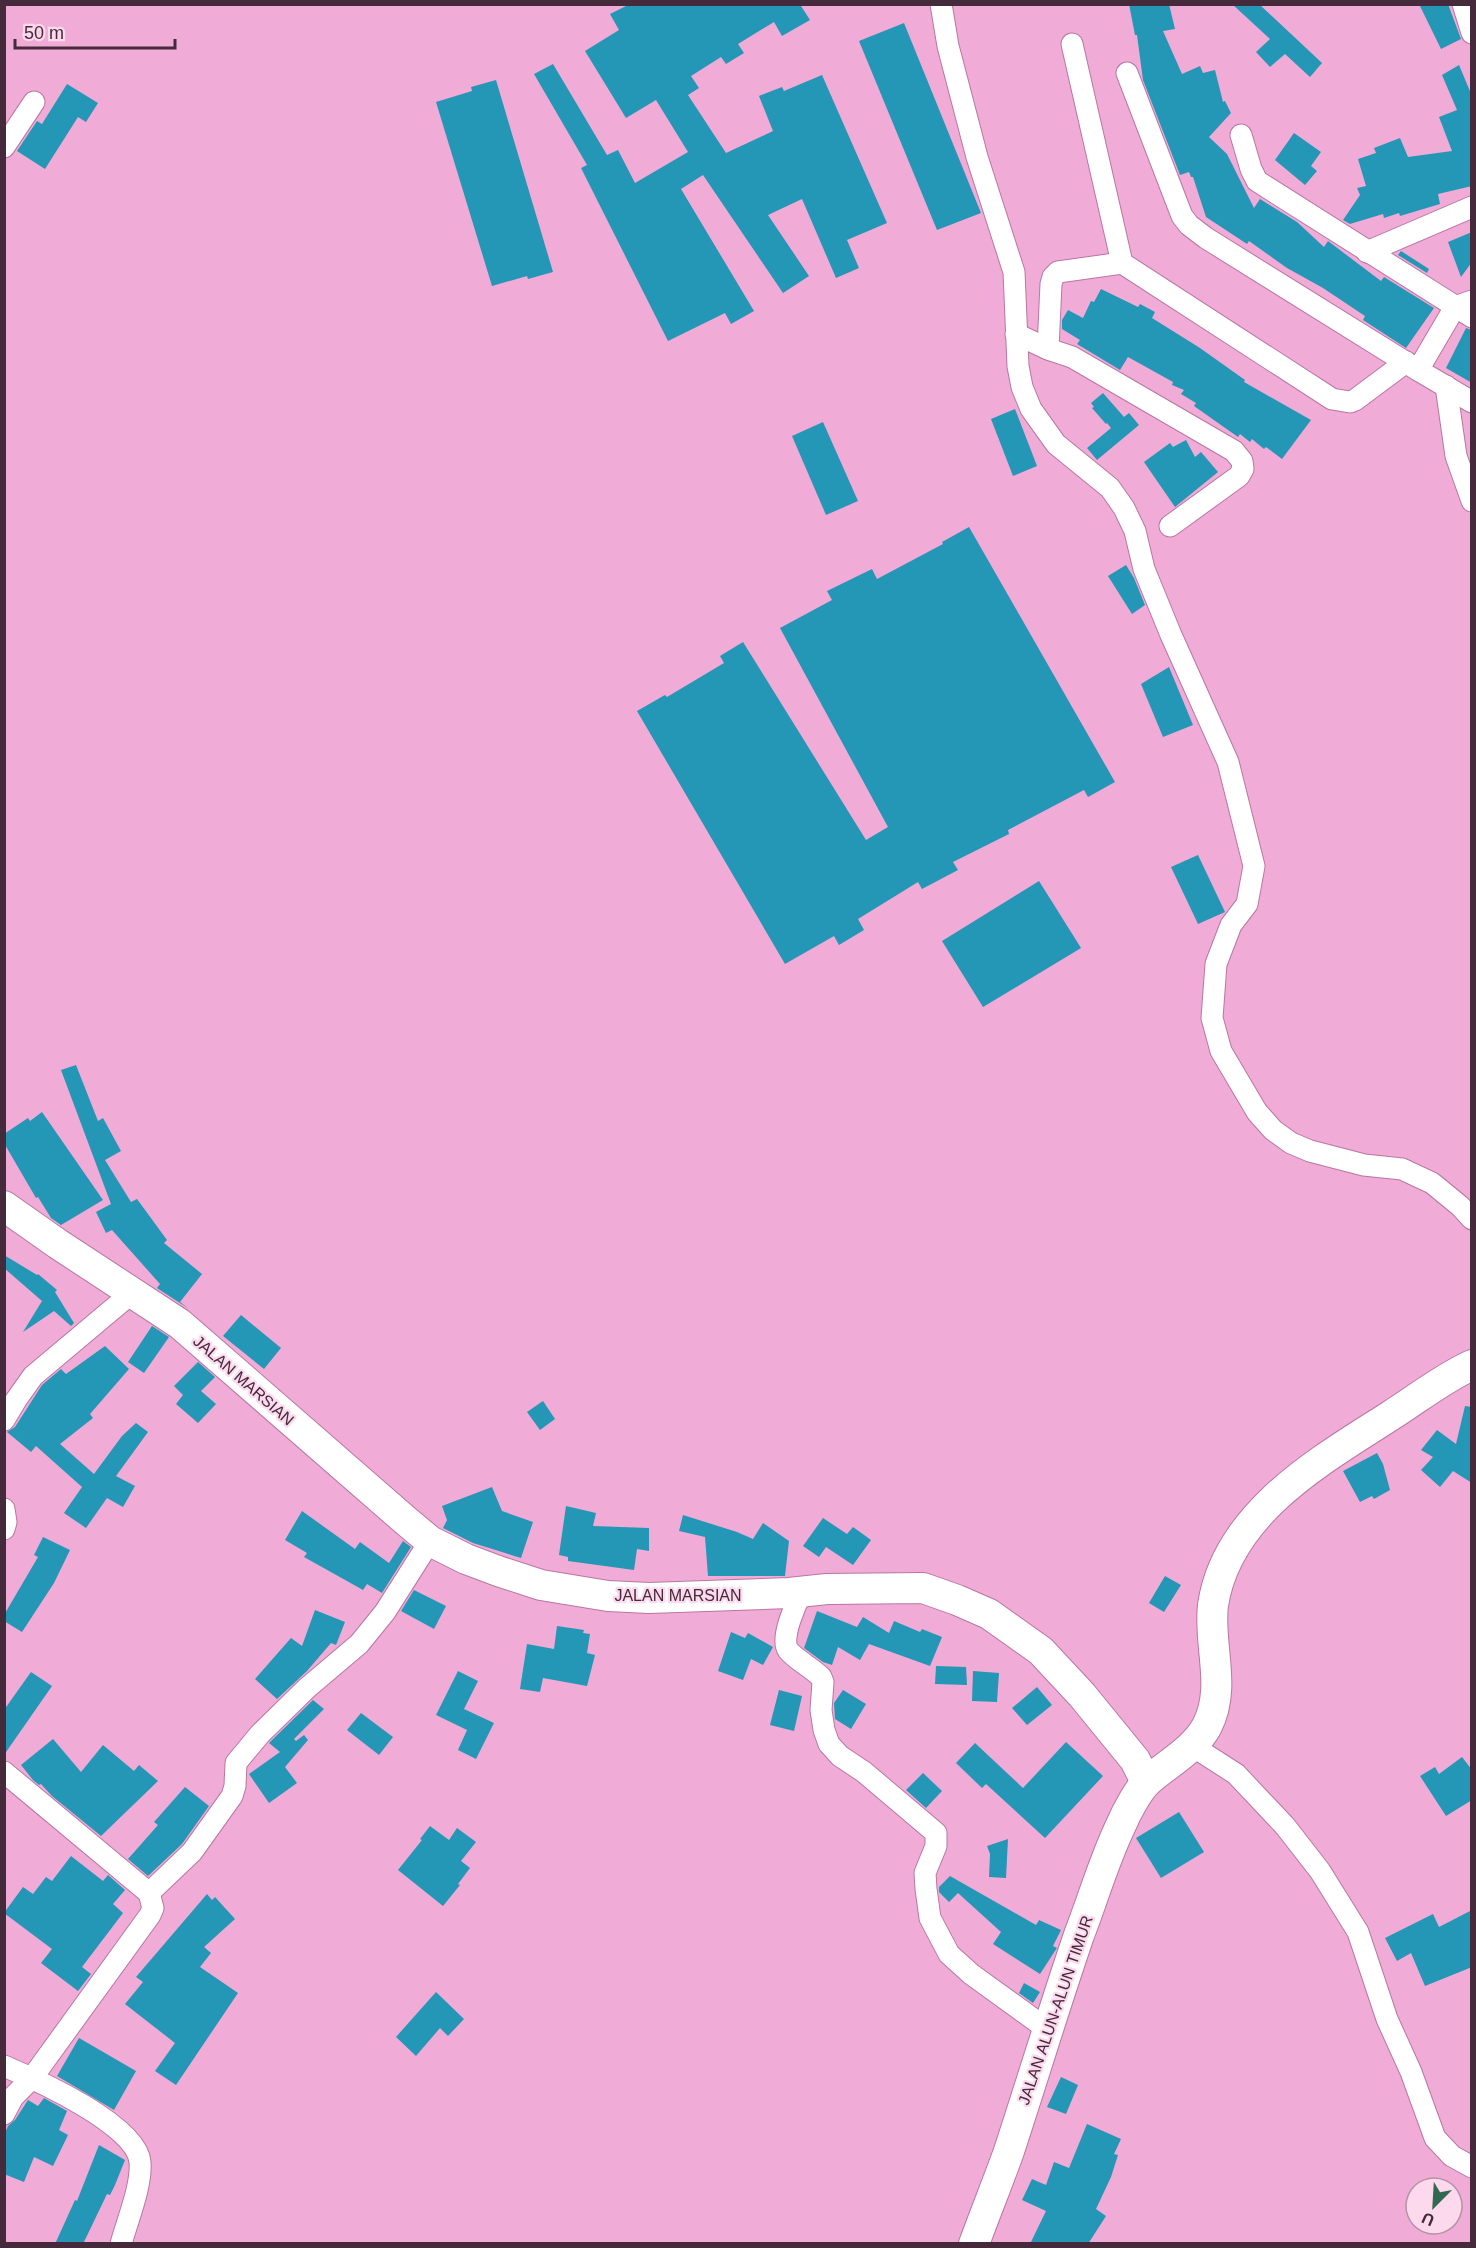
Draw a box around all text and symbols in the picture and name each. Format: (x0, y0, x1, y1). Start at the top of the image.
scale bar (15, 12, 176, 50)
text: 50 m (24, 23, 64, 43)
street label: JALAN MARSIAN (190, 1332, 297, 1428)
street label: JALAN MARSIAN (614, 1587, 742, 1604)
street label: JALAN ALUN-ALUN TIMUR (1015, 1913, 1096, 2107)
north arrow (1404, 2176, 1464, 2236)
text: U (1419, 2209, 1437, 2229)

